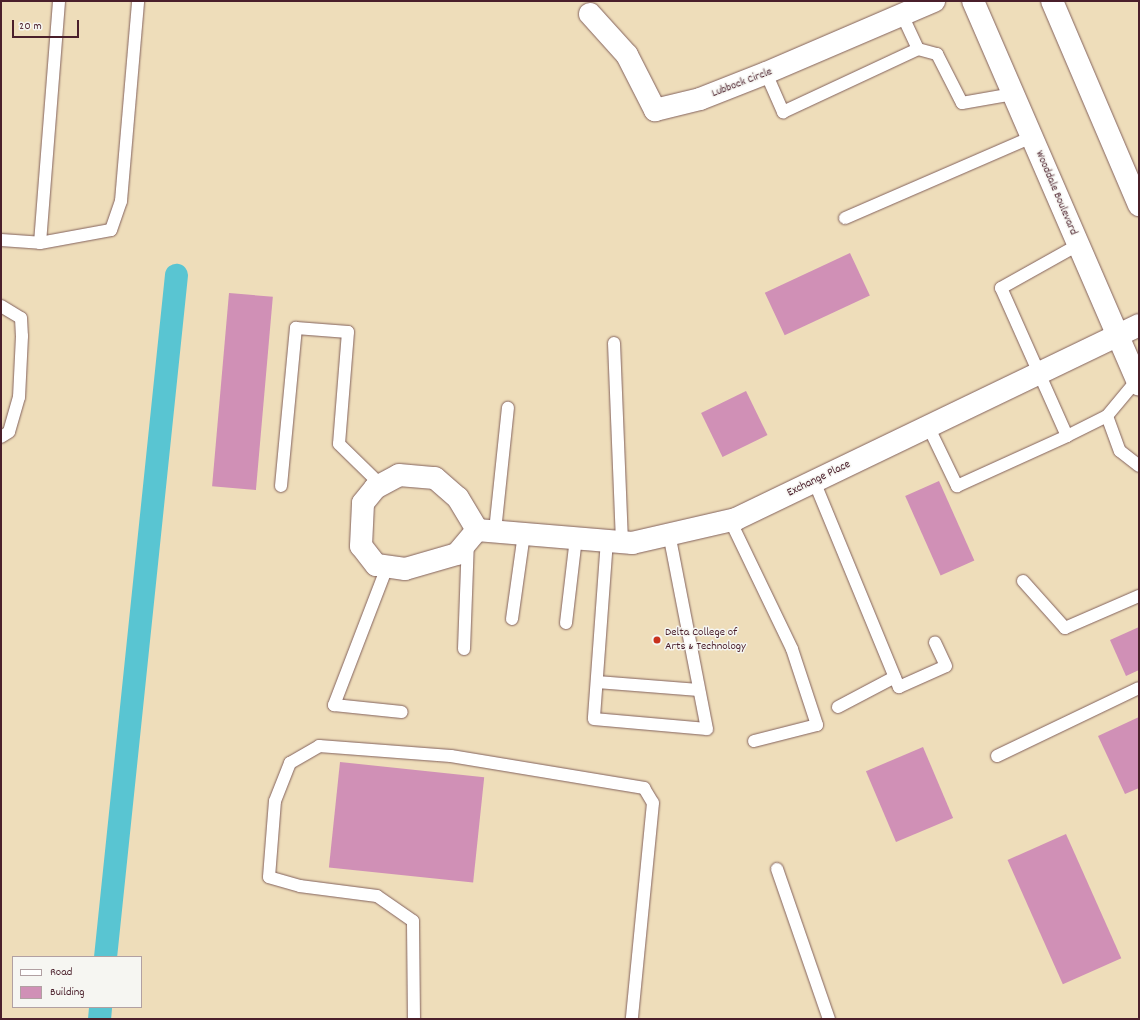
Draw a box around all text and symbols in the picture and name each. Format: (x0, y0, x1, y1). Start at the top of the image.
scale bar (14, 12, 81, 38)
text: 20 m (19, 18, 42, 35)
street label: Lubbock Circle (710, 65, 774, 101)
street label: Wooddale Boulevard (1032, 149, 1080, 237)
street label: Exchange Place (785, 457, 853, 501)
place label: Delta College of Arts & Technology (665, 626, 746, 654)
marker: Delta College of Arts & Technology (652, 635, 662, 645)
legend (12, 956, 142, 1008)
text: Road (50, 964, 72, 981)
text: Building (50, 984, 85, 1001)

